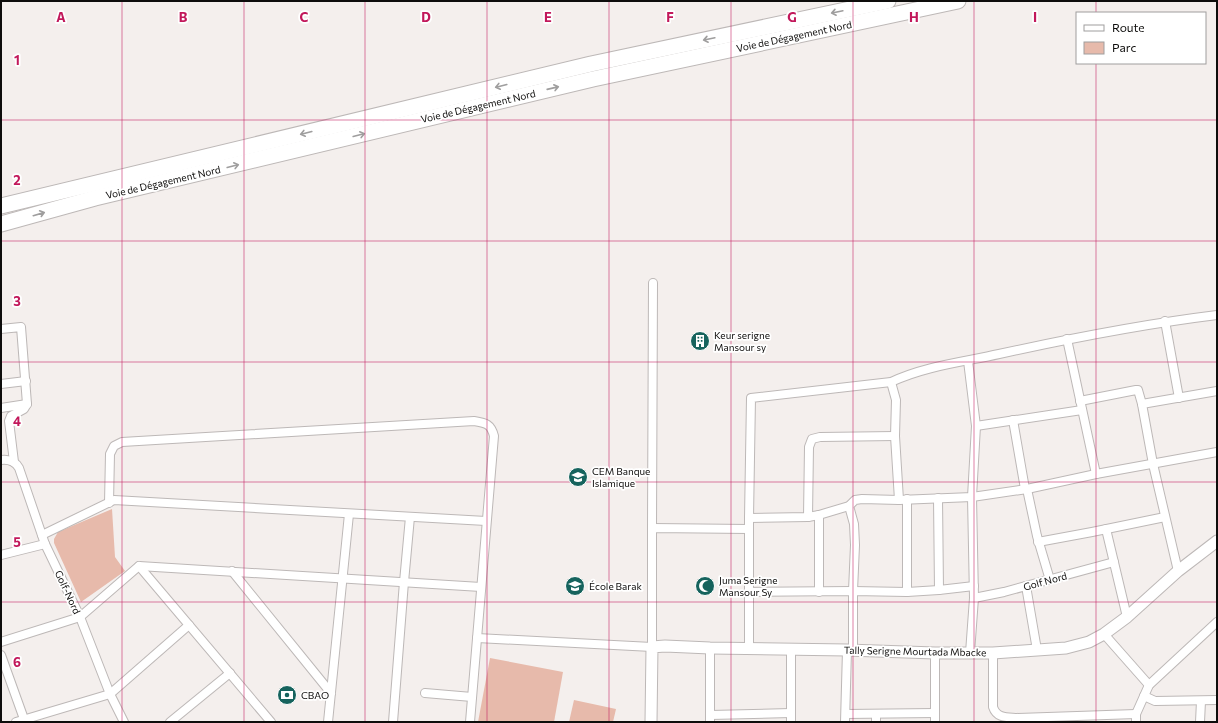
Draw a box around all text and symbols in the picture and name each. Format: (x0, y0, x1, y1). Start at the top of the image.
one-way arrow (830, 8, 843, 16)
text: A (56, 9, 66, 25)
text: B (179, 9, 188, 25)
text: C (300, 9, 309, 25)
text: D (421, 9, 431, 25)
text: E (544, 9, 552, 25)
text: F (666, 9, 674, 25)
text: G (787, 9, 797, 25)
text: H (909, 9, 919, 25)
text: I (1033, 9, 1037, 25)
legend (1076, 12, 1206, 64)
street label: Voie de Dégagement Nord (735, 18, 853, 54)
text: Route (1112, 20, 1145, 34)
one-way arrow (703, 35, 716, 43)
text: Parc (1112, 40, 1136, 54)
text: 1 (14, 52, 20, 68)
one-way arrow (494, 83, 507, 90)
one-way arrow (547, 84, 560, 92)
street label: Voie de Dégagement Nord (419, 87, 537, 125)
one-way arrow (300, 130, 313, 137)
one-way arrow (352, 131, 365, 138)
one-way arrow (226, 161, 239, 169)
street label: Voie de Dégagement Nord (104, 163, 222, 201)
text: 2 (13, 172, 21, 188)
one-way arrow (32, 210, 45, 217)
text: 3 (13, 293, 21, 309)
place label: Keur serigne Mansour sy (714, 329, 770, 353)
building icon: Keur serigne Mansour sy (689, 330, 711, 352)
text: 4 (13, 413, 21, 429)
place label: CEM Banque Islamique (592, 465, 650, 489)
school or university icon: CEM Banque Islamique (567, 466, 589, 488)
text: 5 (13, 534, 21, 550)
street label: Golf-Nord (53, 568, 83, 616)
street label: Golf Nord (1022, 569, 1068, 593)
place label: Juma Serigne Mansour Sy (719, 574, 778, 598)
school or university icon: École Barak (564, 575, 586, 597)
mosque icon: Juma Serigne Mansour Sy (694, 575, 716, 597)
place label: École Barak (589, 580, 642, 592)
street label: Tally Serigne Mourtada Mbacke (844, 644, 986, 658)
text: 6 (13, 654, 21, 670)
bank icon: CBAO (276, 684, 298, 706)
place label: CBAO (301, 689, 329, 701)

